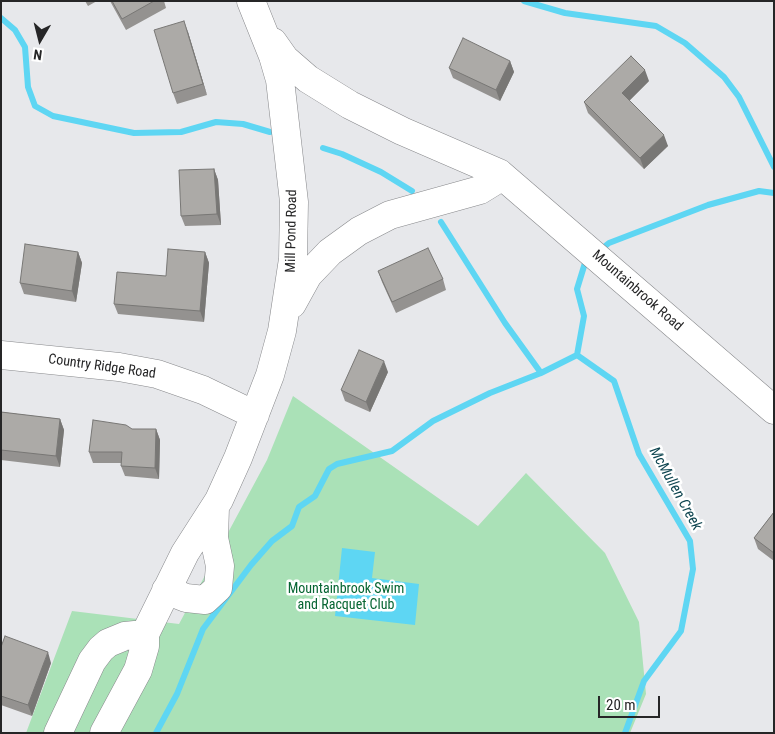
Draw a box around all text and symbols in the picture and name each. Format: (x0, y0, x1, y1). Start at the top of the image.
north arrow (15, 15, 65, 65)
text: N (33, 46, 43, 63)
street label: Mill Pond Road (283, 189, 301, 273)
street label: Mountainbrook Road (588, 247, 686, 335)
street label: Country Ridge Road (47, 351, 157, 383)
water label: McMullen Creek (645, 444, 705, 534)
park label: Mountainbrook Swim and Racquet Club (288, 581, 404, 614)
scale bar (600, 686, 662, 718)
text: 20 m (606, 696, 636, 714)

